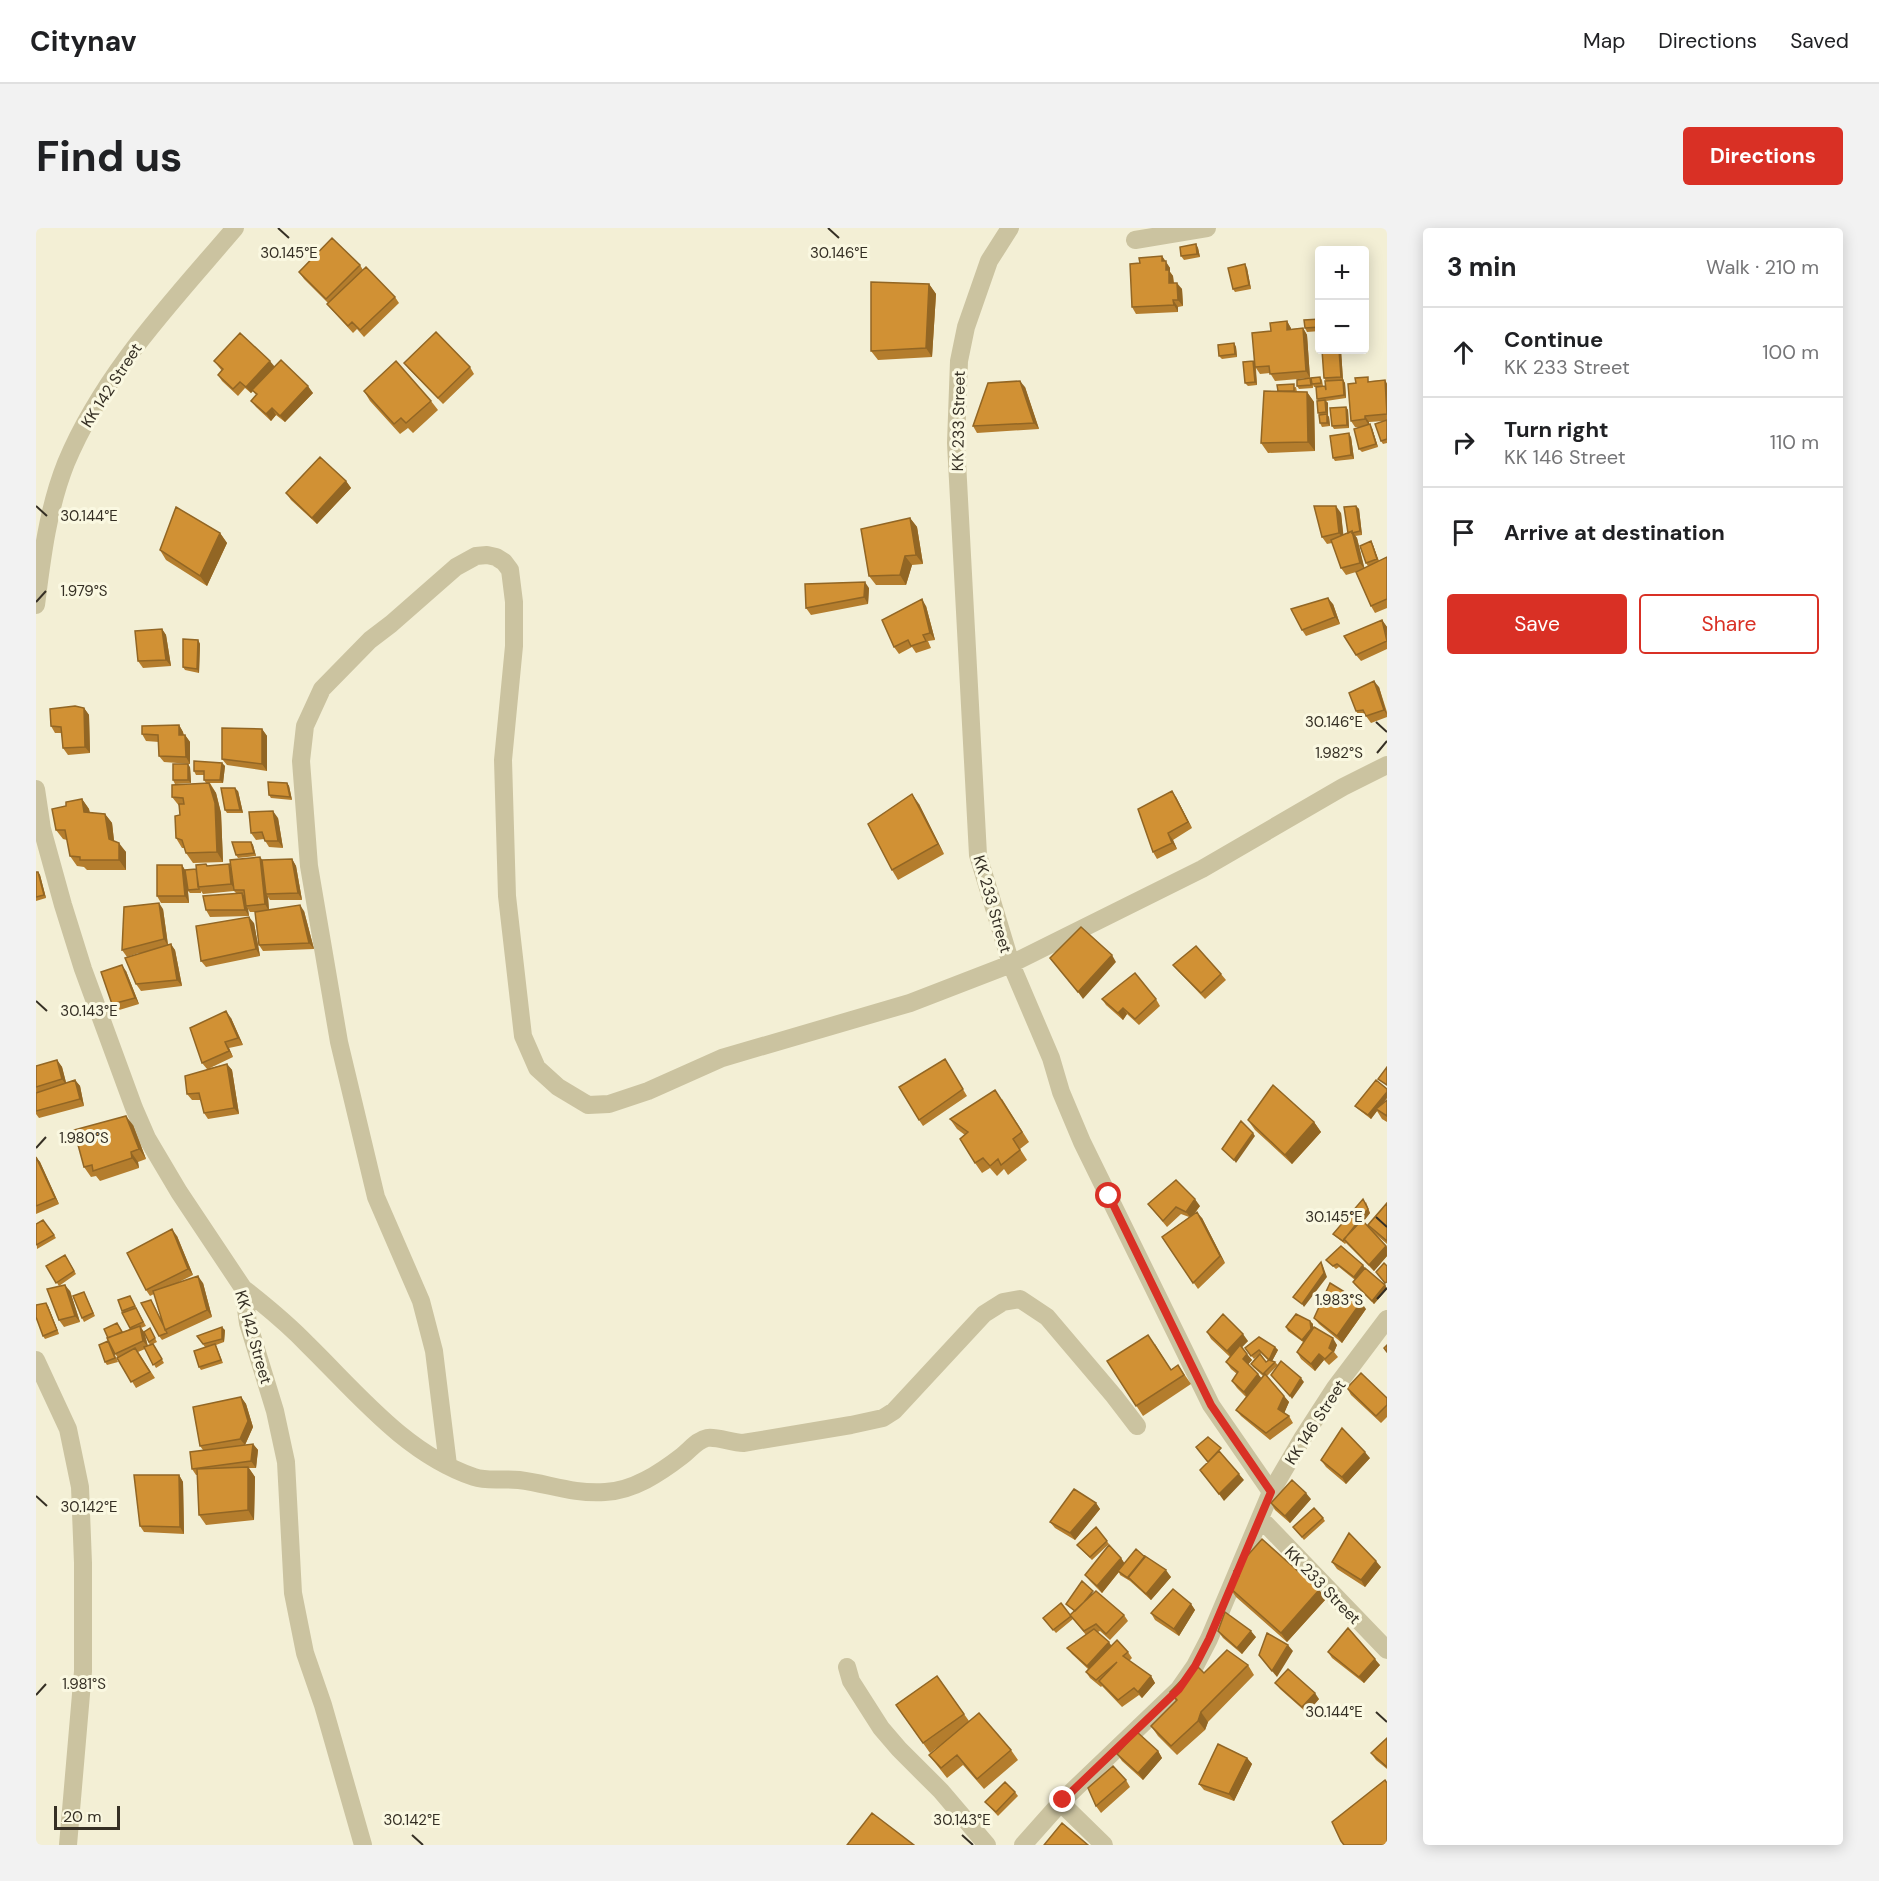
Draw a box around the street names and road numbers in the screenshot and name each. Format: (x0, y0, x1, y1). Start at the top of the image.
street label: KK 142 Street (76, 339, 146, 431)
street label: KK 233 Street (947, 370, 970, 472)
street label: KK 233 Street (969, 853, 1016, 955)
street label: KK 142 Street (230, 1288, 277, 1386)
street label: KK 146 Street (1280, 1376, 1351, 1469)
street label: KK 233 Street (1280, 1542, 1365, 1629)

